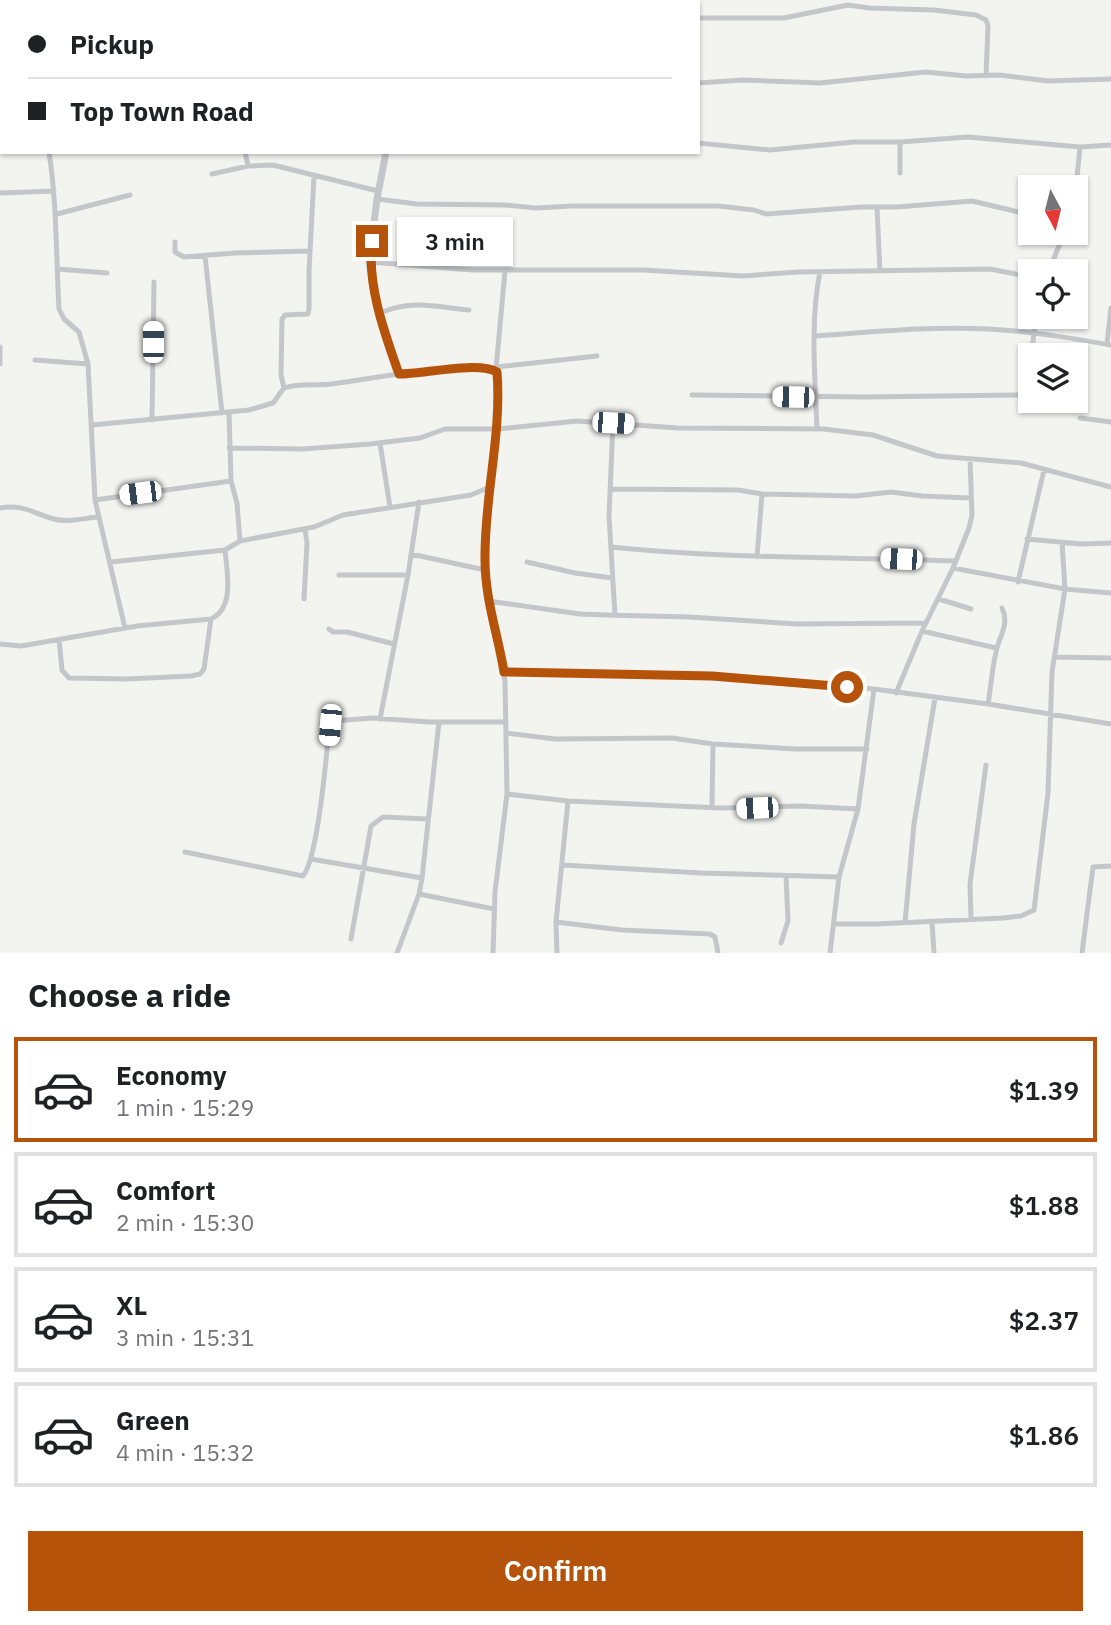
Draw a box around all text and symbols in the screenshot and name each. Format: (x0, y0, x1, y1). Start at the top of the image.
text: Pickup (70, 27, 154, 61)
text: Top Town Road (70, 94, 254, 128)
north arrow (1018, 175, 1088, 245)
map controls (1018, 175, 1088, 413)
callout: 3 min (396, 216, 512, 266)
route end (356, 225, 388, 257)
text: 3 min (425, 226, 485, 256)
button: locate (1018, 259, 1088, 329)
car (143, 321, 164, 363)
button: layers (1018, 343, 1088, 413)
car (772, 386, 815, 408)
car (592, 411, 635, 435)
car (118, 480, 163, 506)
car (880, 548, 923, 570)
route start (831, 671, 863, 703)
car (318, 703, 343, 747)
car (736, 797, 779, 819)
text: Choose a ride (28, 974, 231, 1016)
icon: car (32, 1058, 95, 1121)
text: Economy (116, 1058, 227, 1092)
text: $1.39 (1009, 1073, 1079, 1107)
text: 1 min · 15:29 (116, 1092, 254, 1122)
icon: car (32, 1173, 95, 1236)
text: Comfort (116, 1173, 215, 1207)
text: $1.88 (1009, 1188, 1079, 1222)
text: 2 min · 15:30 (116, 1207, 254, 1237)
icon: car (32, 1288, 95, 1351)
text: XL (116, 1288, 147, 1322)
text: $2.37 (1009, 1303, 1079, 1337)
text: 3 min · 15:31 (116, 1322, 254, 1352)
icon: car (32, 1403, 95, 1466)
text: Green (116, 1403, 190, 1437)
text: $1.86 (1009, 1418, 1079, 1452)
text: 4 min · 15:32 (116, 1437, 254, 1467)
button: Confirm (28, 1531, 1083, 1611)

